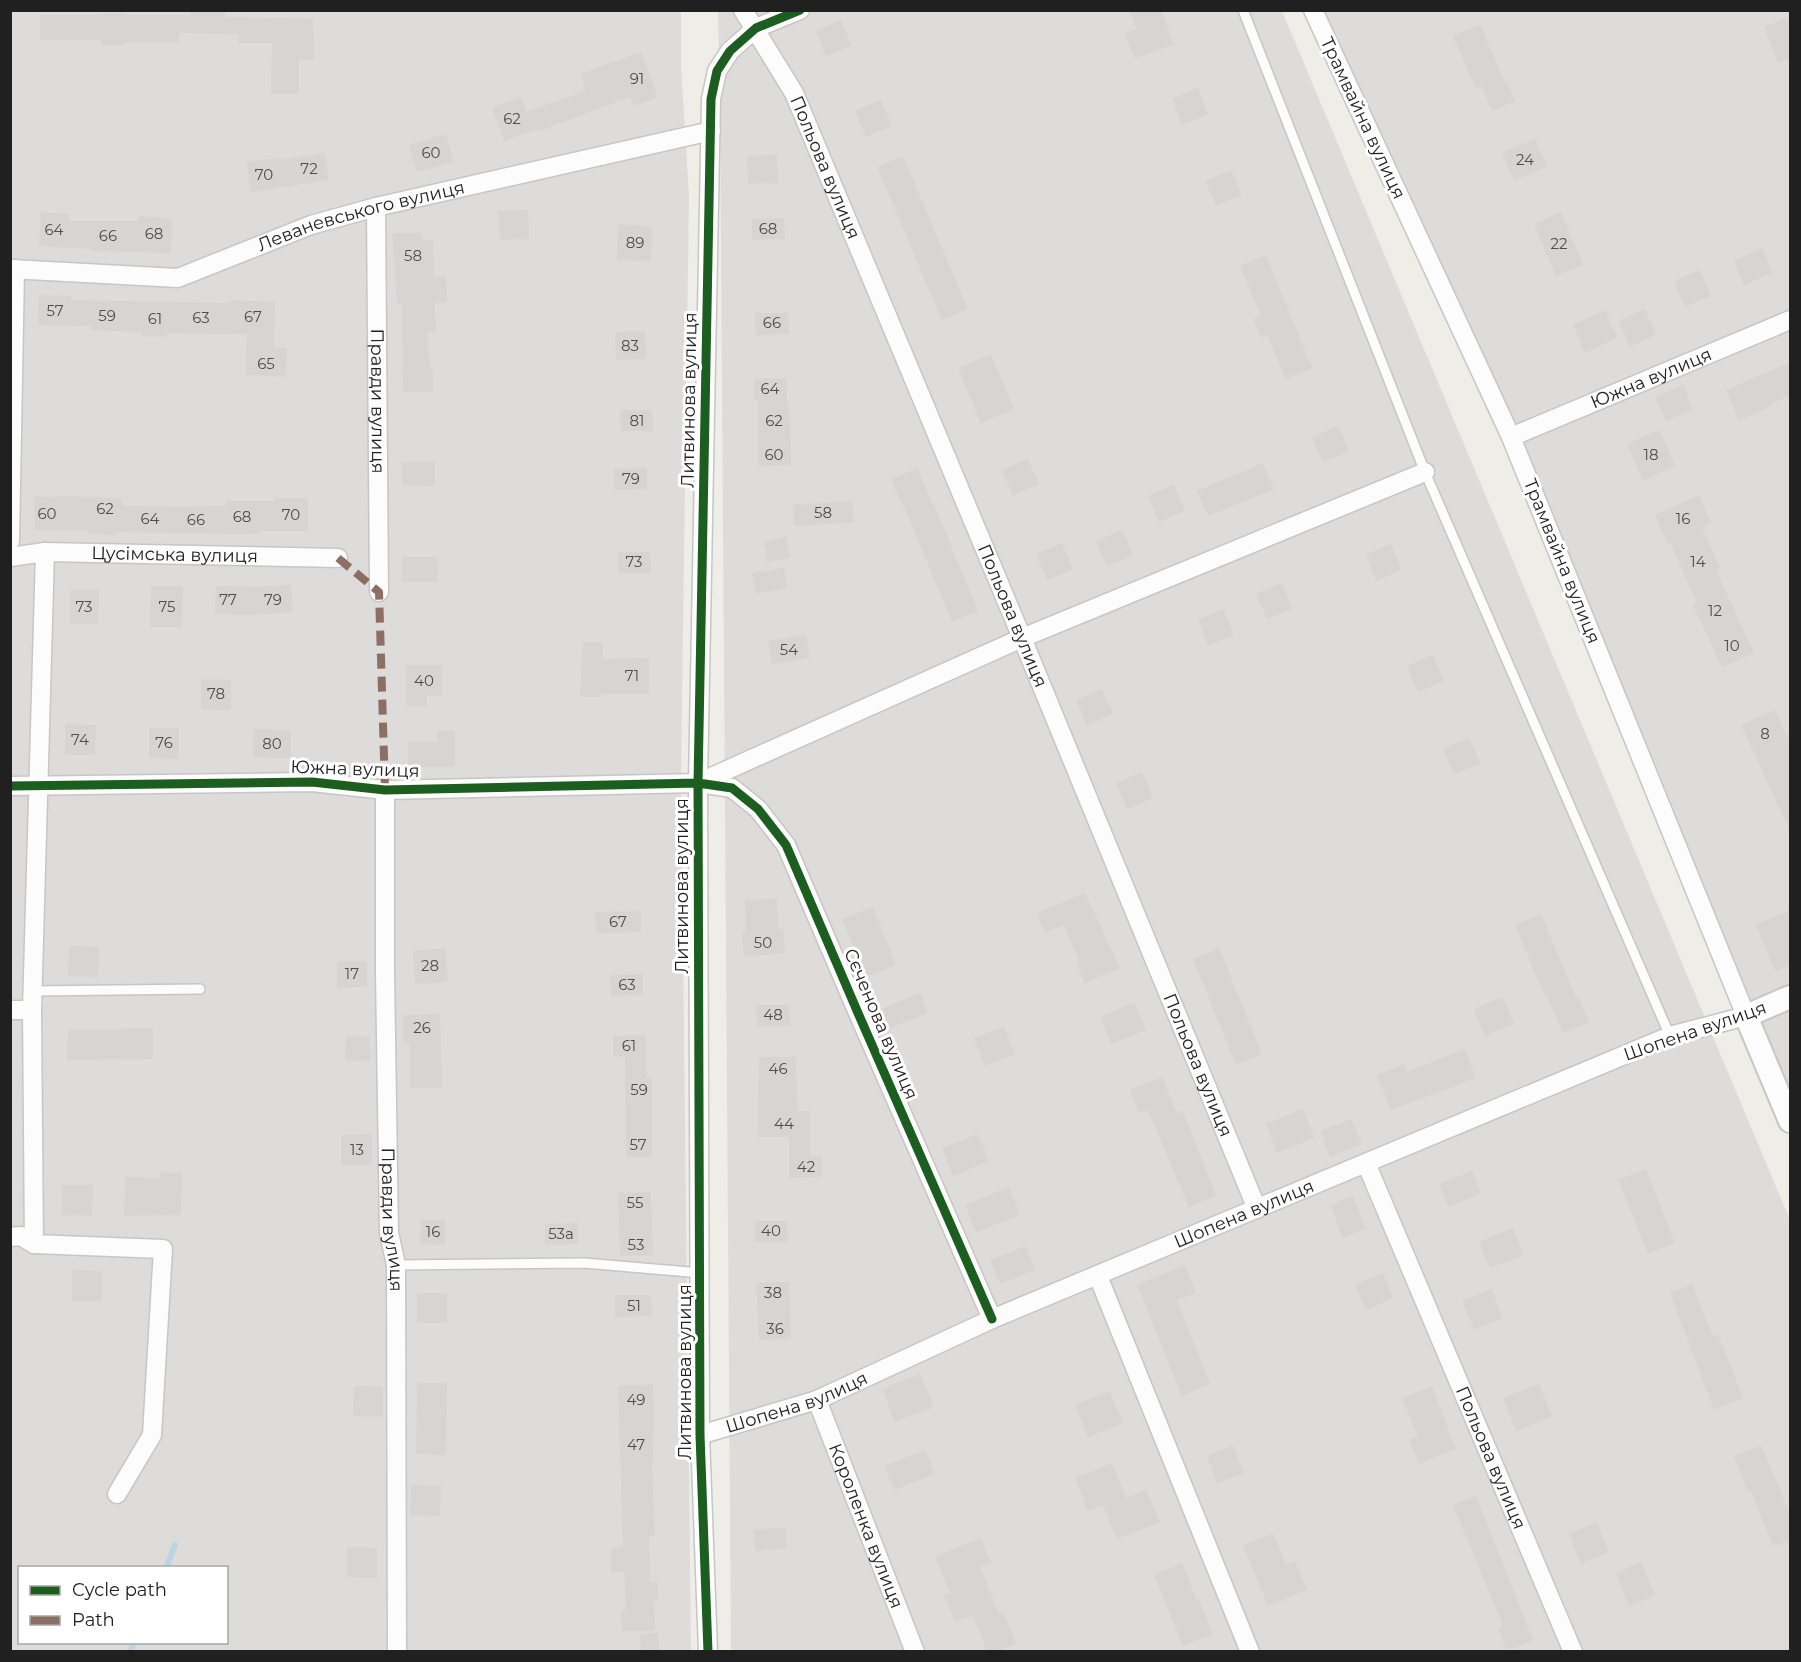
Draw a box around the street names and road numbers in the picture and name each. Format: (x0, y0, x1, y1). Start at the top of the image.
street label: Трамвайна вулиця (1316, 34, 1410, 202)
street label: Польова вулиця (785, 93, 865, 242)
street label: Леваневського вулиця (254, 176, 467, 256)
street label: Литвинова вулиця (676, 312, 702, 488)
street label: Правди вулиця (366, 328, 389, 474)
street label: Южна вулиця (1587, 343, 1715, 413)
street label: Трамвайна вулиця (1519, 475, 1605, 647)
street label: Польова вулиця (973, 541, 1052, 691)
street label: Цусімська вулиця (91, 542, 258, 567)
street label: Южна вулиця (290, 756, 420, 782)
street label: Литвинова вулиця (671, 798, 693, 974)
street label: Сєченова вулиця (839, 945, 923, 1103)
street label: Польова вулиця (1158, 990, 1237, 1140)
street label: Шопена вулиця (1621, 996, 1769, 1066)
street label: Правди вулиця (377, 1147, 407, 1292)
street label: Шопена вулиця (1171, 1175, 1317, 1253)
street label: Литвинова вулиця (674, 1284, 696, 1460)
street label: Шопена вулиця (723, 1367, 871, 1438)
street label: Польова вулиця (1451, 1383, 1531, 1532)
street label: Короленка вулиця (824, 1440, 908, 1611)

